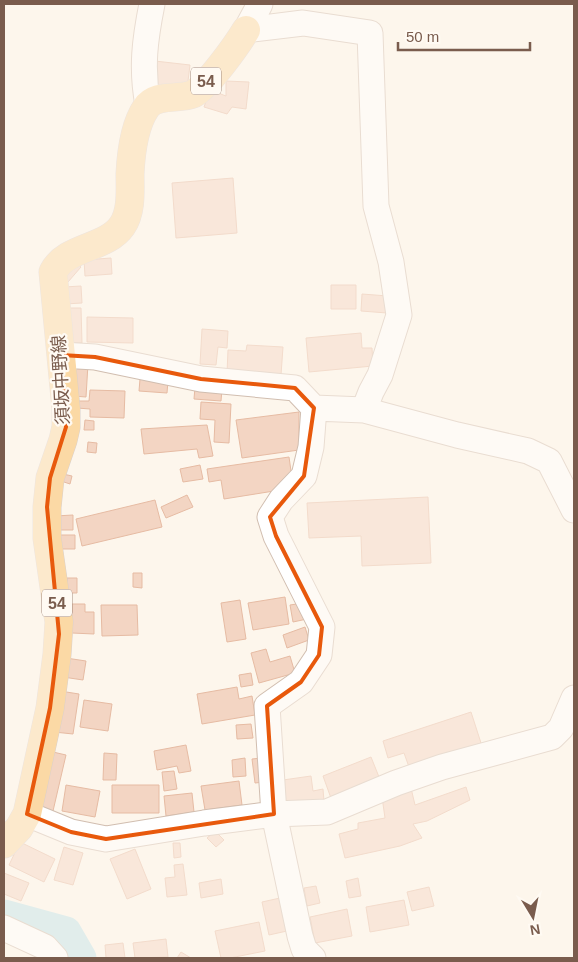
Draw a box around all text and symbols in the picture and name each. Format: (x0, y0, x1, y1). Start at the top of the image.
scale bar (398, 20, 530, 52)
text: 50 m (406, 28, 439, 45)
road number: 54 (191, 68, 221, 94)
street label: 須坂中野線 (49, 335, 73, 425)
road number: 54 (42, 590, 72, 616)
north arrow (508, 892, 558, 942)
text: N (529, 921, 542, 939)

